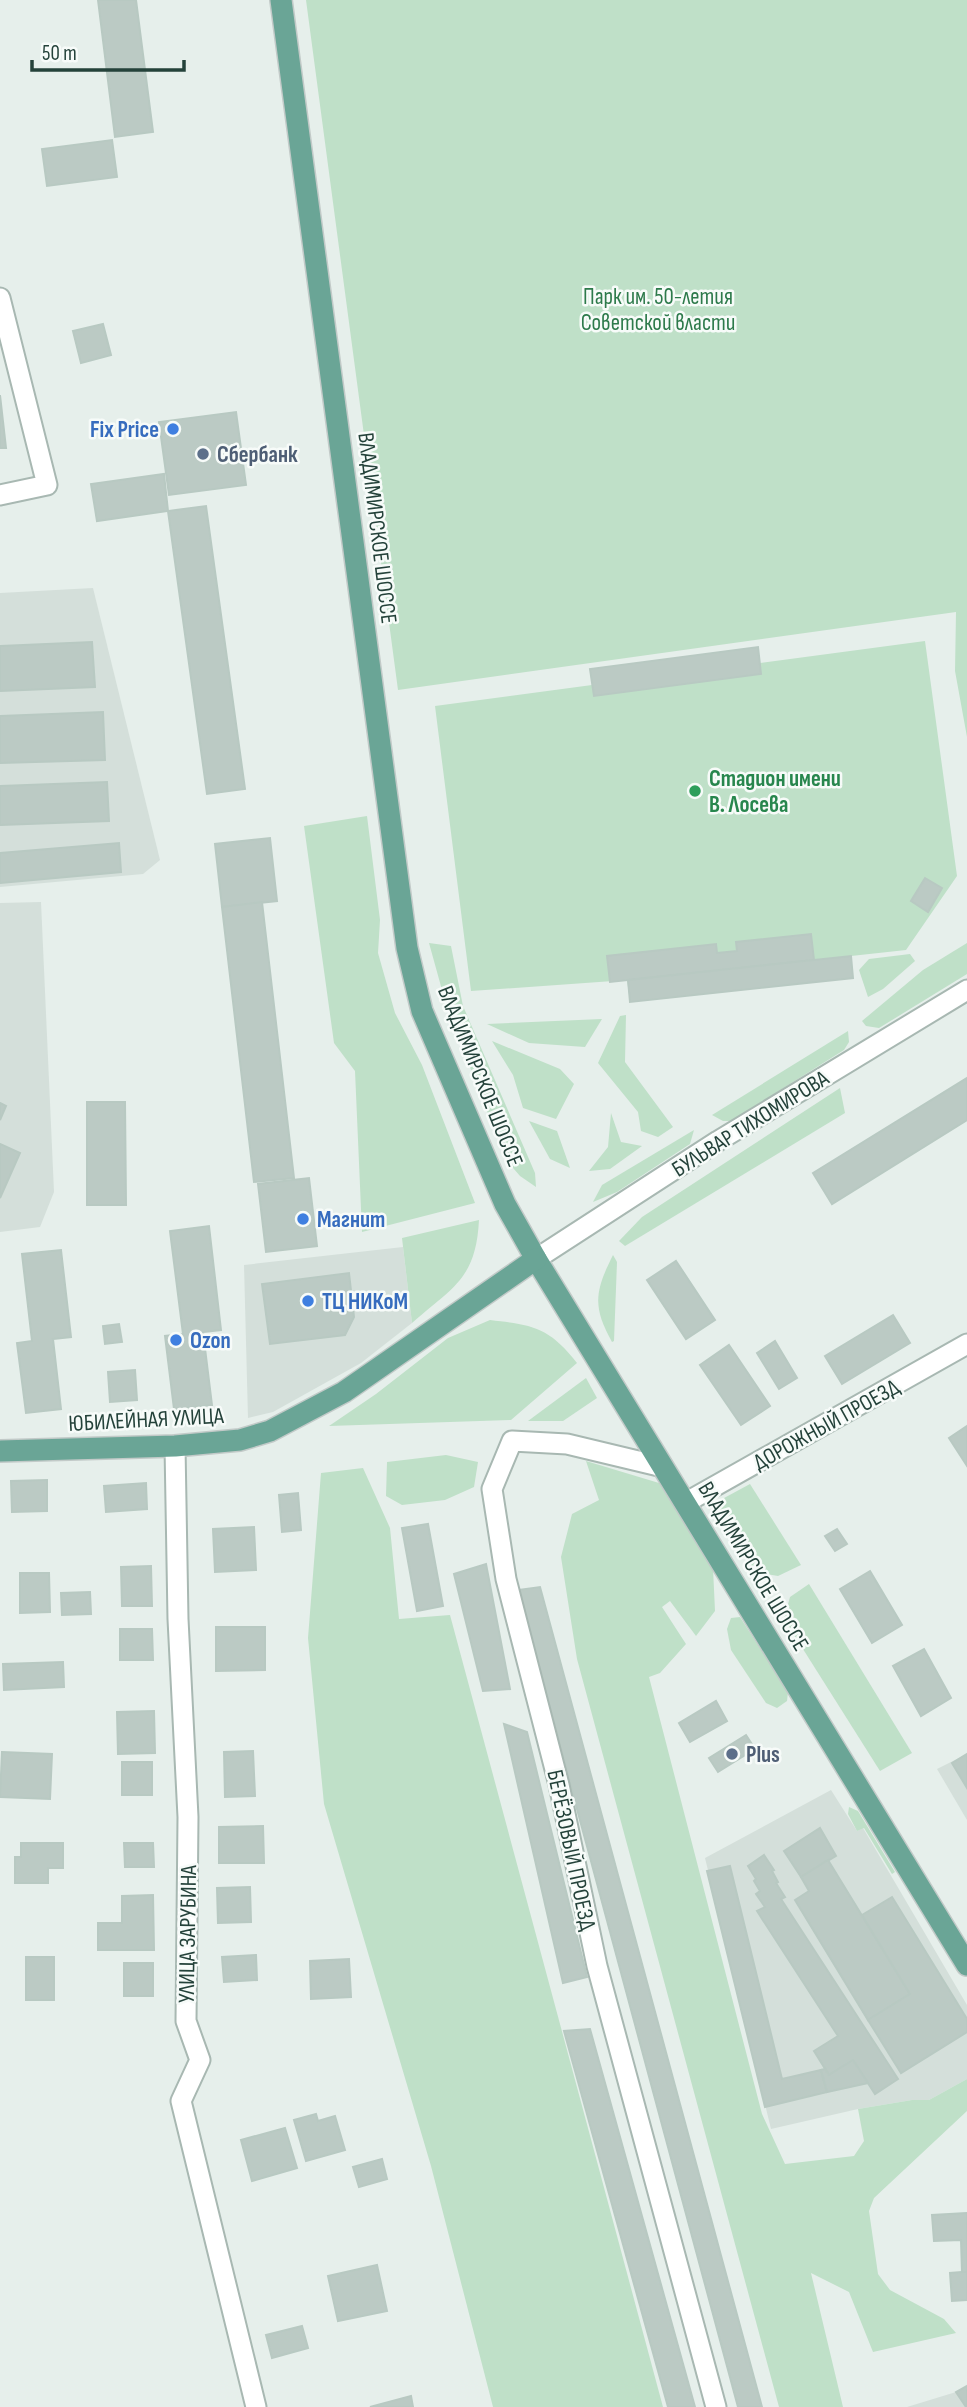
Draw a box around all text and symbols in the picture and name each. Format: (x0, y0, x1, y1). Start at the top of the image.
scale bar (32, 28, 184, 72)
text: 50 m (42, 41, 77, 66)
park label: Парк им. 50-летия Советской власти (581, 283, 735, 337)
place label: Fix Price (90, 416, 159, 444)
marker: Fix Price (165, 421, 181, 437)
street label: ВЛАДИМИРСКОЕ ШОССЕ (351, 431, 403, 625)
place label: Сбербанк (217, 441, 298, 469)
marker: Сбербанк (195, 446, 211, 462)
place label: Стадион имени В. Лосева (709, 765, 841, 819)
marker: Стадион имени В. Лосева (687, 783, 703, 799)
street label: ВЛАДИМИРСКОЕ ШОССЕ (431, 982, 529, 1171)
street label: БУЛЬВАР ТИХОМИРОВА (667, 1064, 834, 1183)
place label: Магнит (317, 1206, 385, 1234)
marker: Магнит (295, 1211, 311, 1227)
place label: ТЦ НИКоМ (322, 1288, 408, 1316)
marker: ТЦ НИКоМ (300, 1293, 316, 1309)
place label: Ozon (190, 1327, 231, 1355)
marker: Ozon (168, 1332, 184, 1348)
street label: ДОРОЖНЫЙ ПРОЕЗД (748, 1373, 905, 1477)
street label: ЮБИЛЕЙНАЯ УЛИЦА (68, 1402, 225, 1438)
street label: ВЛАДИМИРСКОЕ ШОССЕ (692, 1477, 815, 1656)
place label: Plus (746, 1741, 780, 1769)
marker: Plus (724, 1746, 740, 1762)
street label: БЕРЁЗОВЫЙ ПРОЕЗД (540, 1767, 602, 1933)
street label: УЛИЦА ЗАРУБИНА (173, 1865, 203, 2003)

